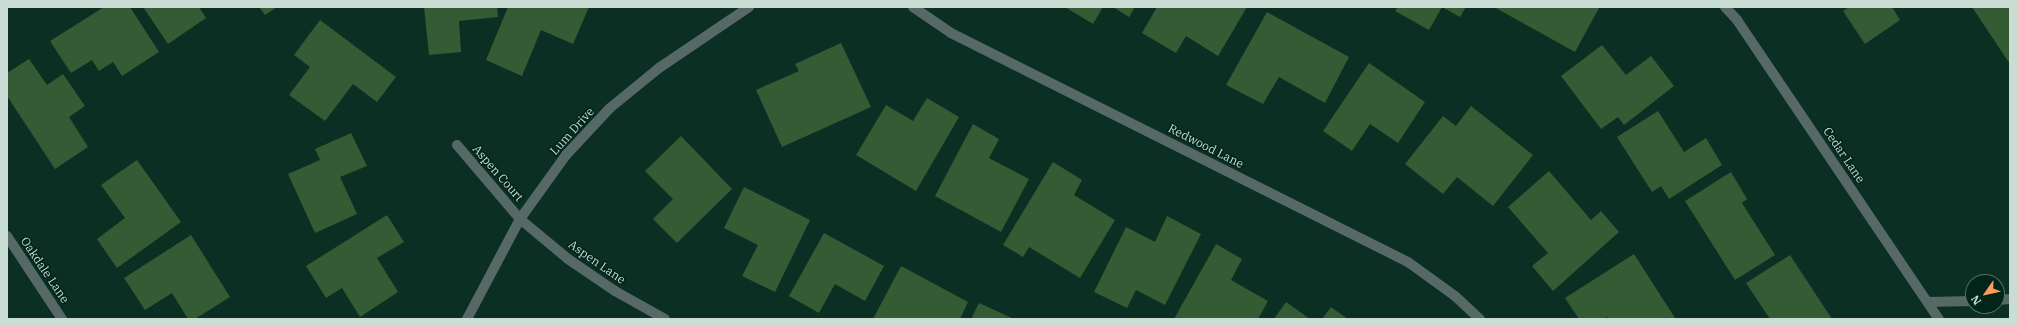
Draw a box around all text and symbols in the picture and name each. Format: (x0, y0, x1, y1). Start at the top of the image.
street label: Lum Drive (547, 104, 597, 158)
street label: Redwood Lane (1166, 121, 1246, 171)
street label: Cedar Lane (1820, 124, 1868, 186)
street label: Aspen Court (470, 142, 526, 204)
street label: Oakdale Lane (18, 234, 72, 306)
street label: Aspen Lane (566, 237, 628, 287)
north arrow (1965, 274, 2005, 314)
text: N (1968, 293, 1984, 308)

